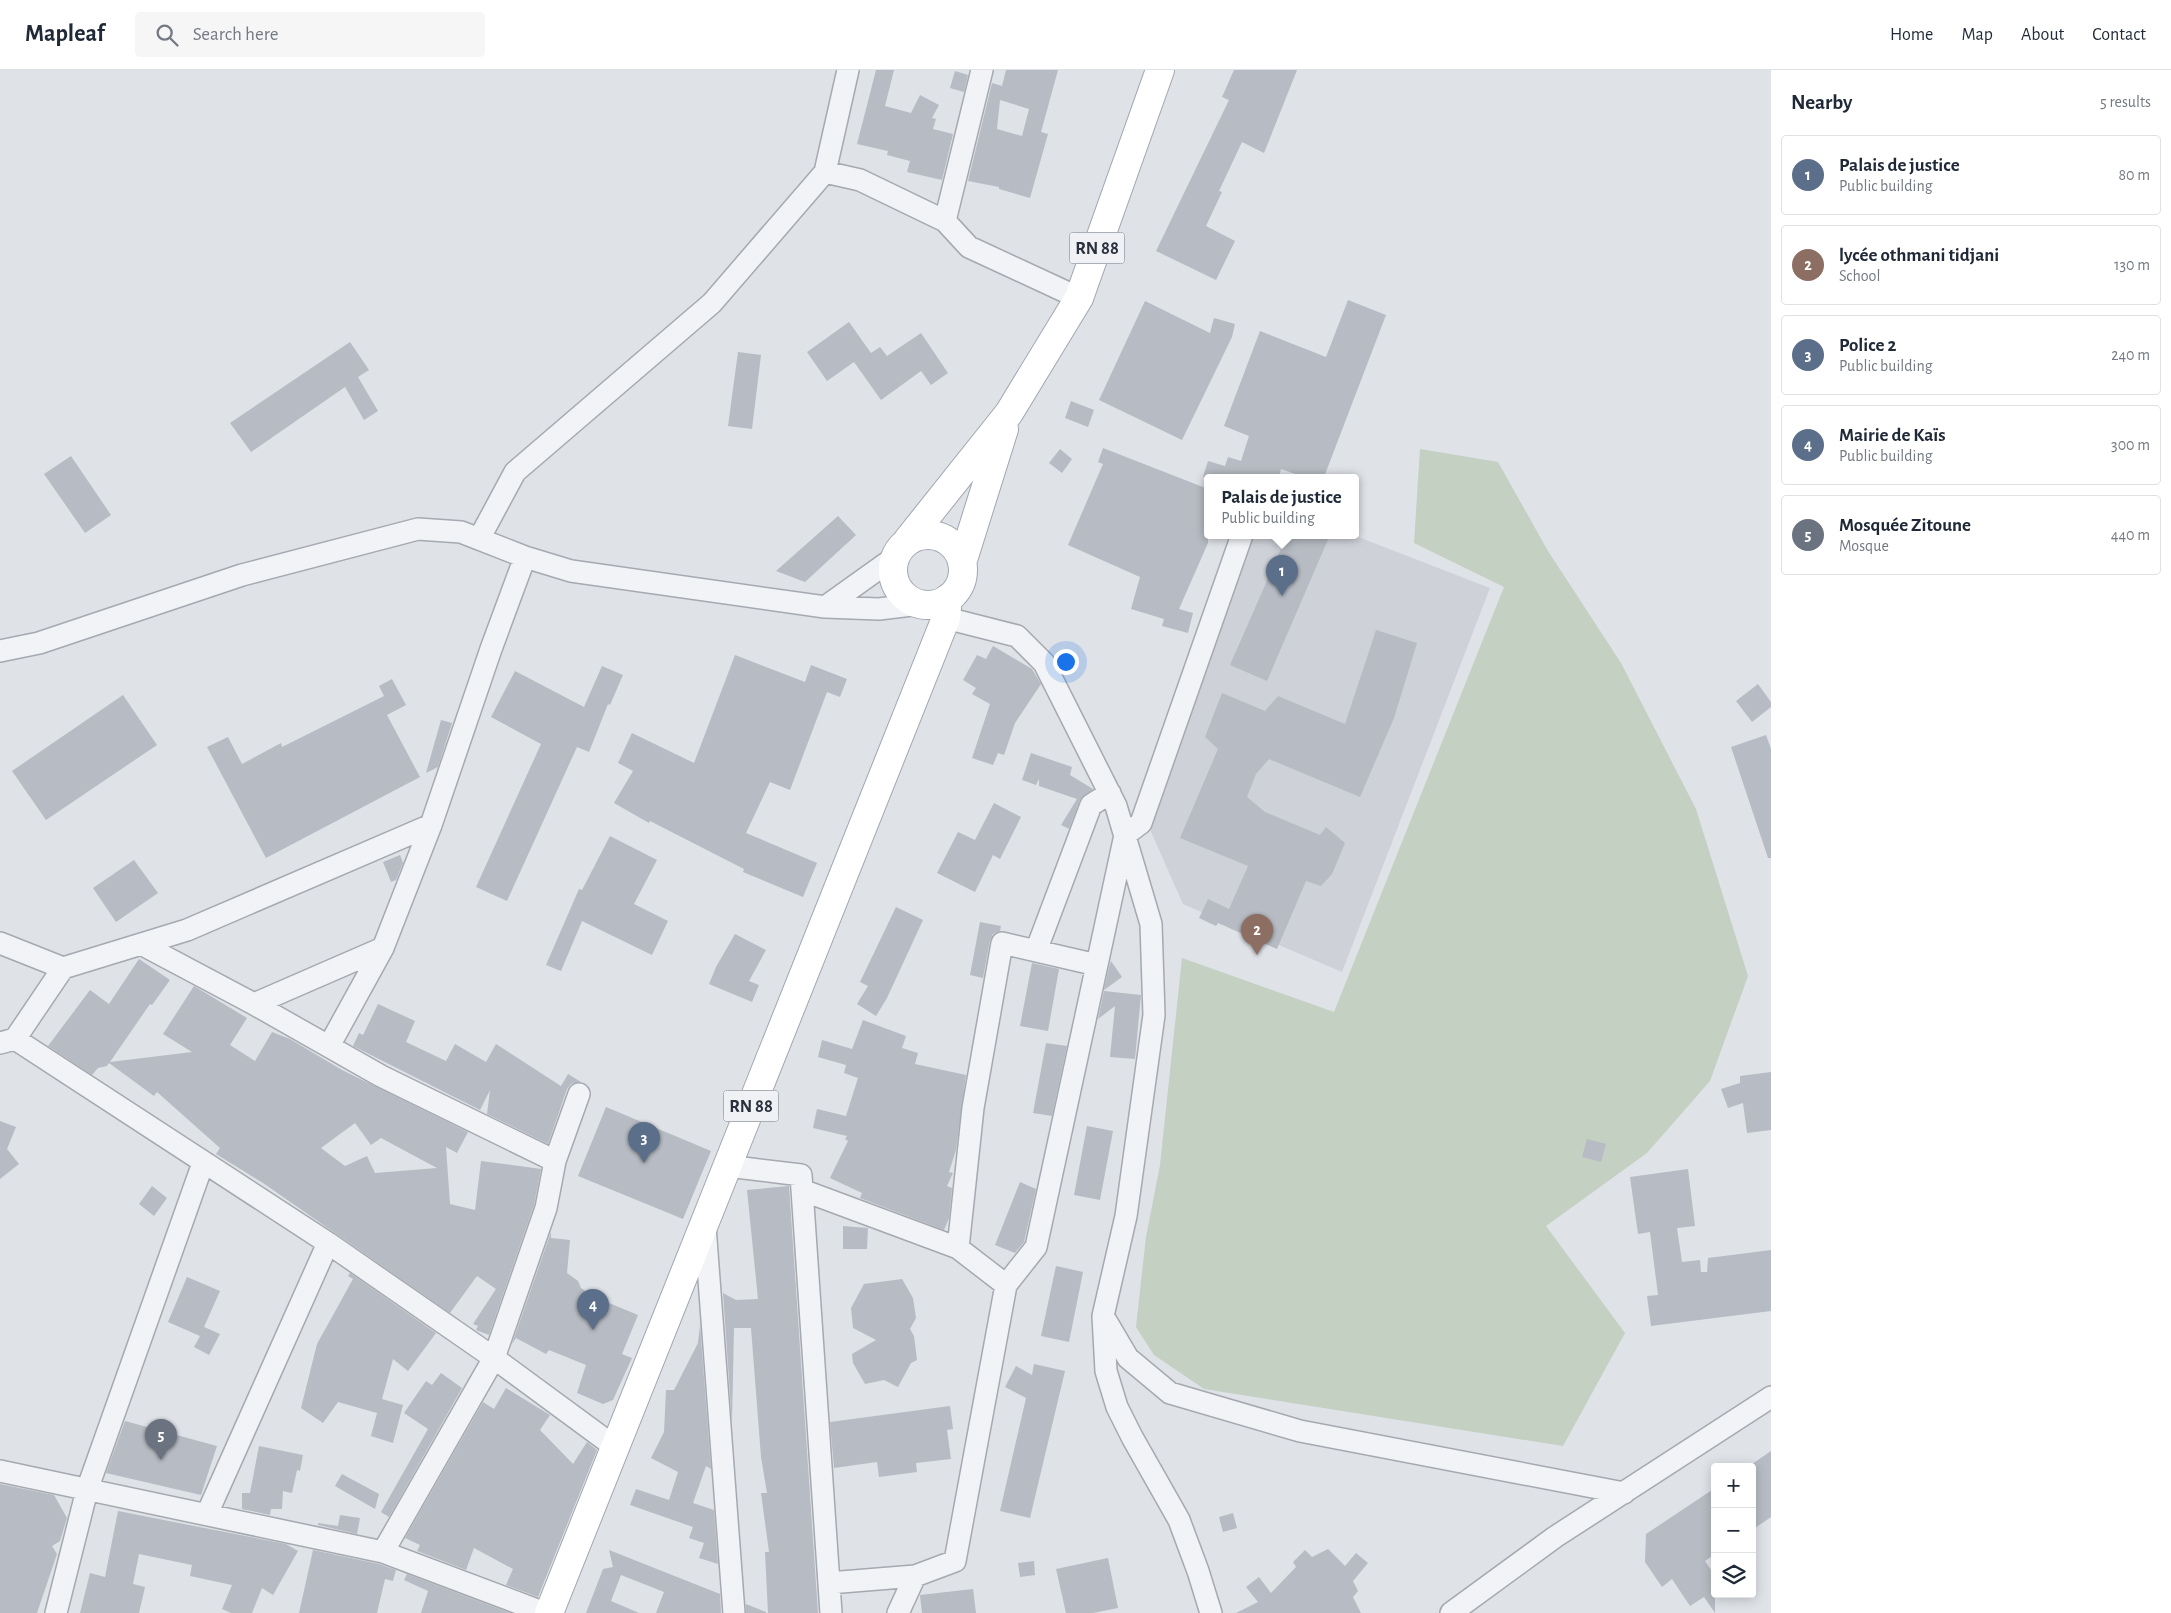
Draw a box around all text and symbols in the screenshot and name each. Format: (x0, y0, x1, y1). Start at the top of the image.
search box (135, 12, 485, 57)
icon: search (153, 21, 181, 49)
text: Mapleaf (25, 22, 105, 46)
text: Search here (193, 25, 279, 44)
text: Home (1890, 26, 1933, 44)
text: Map (1961, 26, 1993, 44)
text: About (2021, 26, 2064, 44)
text: Contact (2092, 26, 2146, 44)
text: Nearby (1791, 92, 1852, 113)
text: 5 results (2100, 94, 2151, 110)
text: Palais de justice (1839, 156, 1960, 175)
text: 1 (1805, 167, 1811, 183)
text: 80 m (2119, 167, 2150, 183)
text: Public building (1839, 178, 1933, 194)
road number: RN 88 (1070, 232, 1124, 264)
text: lycée othmani tidjani (1839, 246, 1999, 265)
text: 2 (1804, 257, 1812, 273)
text: 130 m (2114, 257, 2150, 273)
text: School (1839, 268, 1880, 284)
text: Police 2 (1839, 336, 1896, 355)
text: 3 (1805, 347, 1811, 363)
text: 240 m (2111, 347, 2150, 363)
text: Public building (1839, 358, 1933, 374)
text: Mairie de Kaïs (1839, 426, 1946, 445)
text: 4 (1804, 437, 1812, 453)
text: 300 m (2111, 437, 2150, 453)
text: Public building (1839, 448, 1933, 464)
popup (1204, 474, 1359, 539)
text: Palais de justice (1221, 488, 1342, 507)
text: Public building (1221, 510, 1315, 526)
text: Mosquée Zitoune (1839, 516, 1971, 535)
text: 5 (1805, 527, 1811, 543)
text: 440 m (2111, 527, 2150, 543)
text: Mosque (1839, 538, 1889, 554)
pin: 1 (1266, 555, 1298, 596)
your location (1053, 649, 1079, 675)
pin: 2 (1241, 914, 1273, 955)
road number: RN 88 (724, 1090, 778, 1122)
pin: 3 (628, 1122, 660, 1163)
pin: 4 (577, 1289, 609, 1330)
pin: 5 (145, 1419, 177, 1460)
map controls (1711, 1463, 1756, 1598)
button: + (1711, 1463, 1756, 1508)
button: − (1711, 1508, 1756, 1553)
button: layers (1711, 1553, 1756, 1598)

